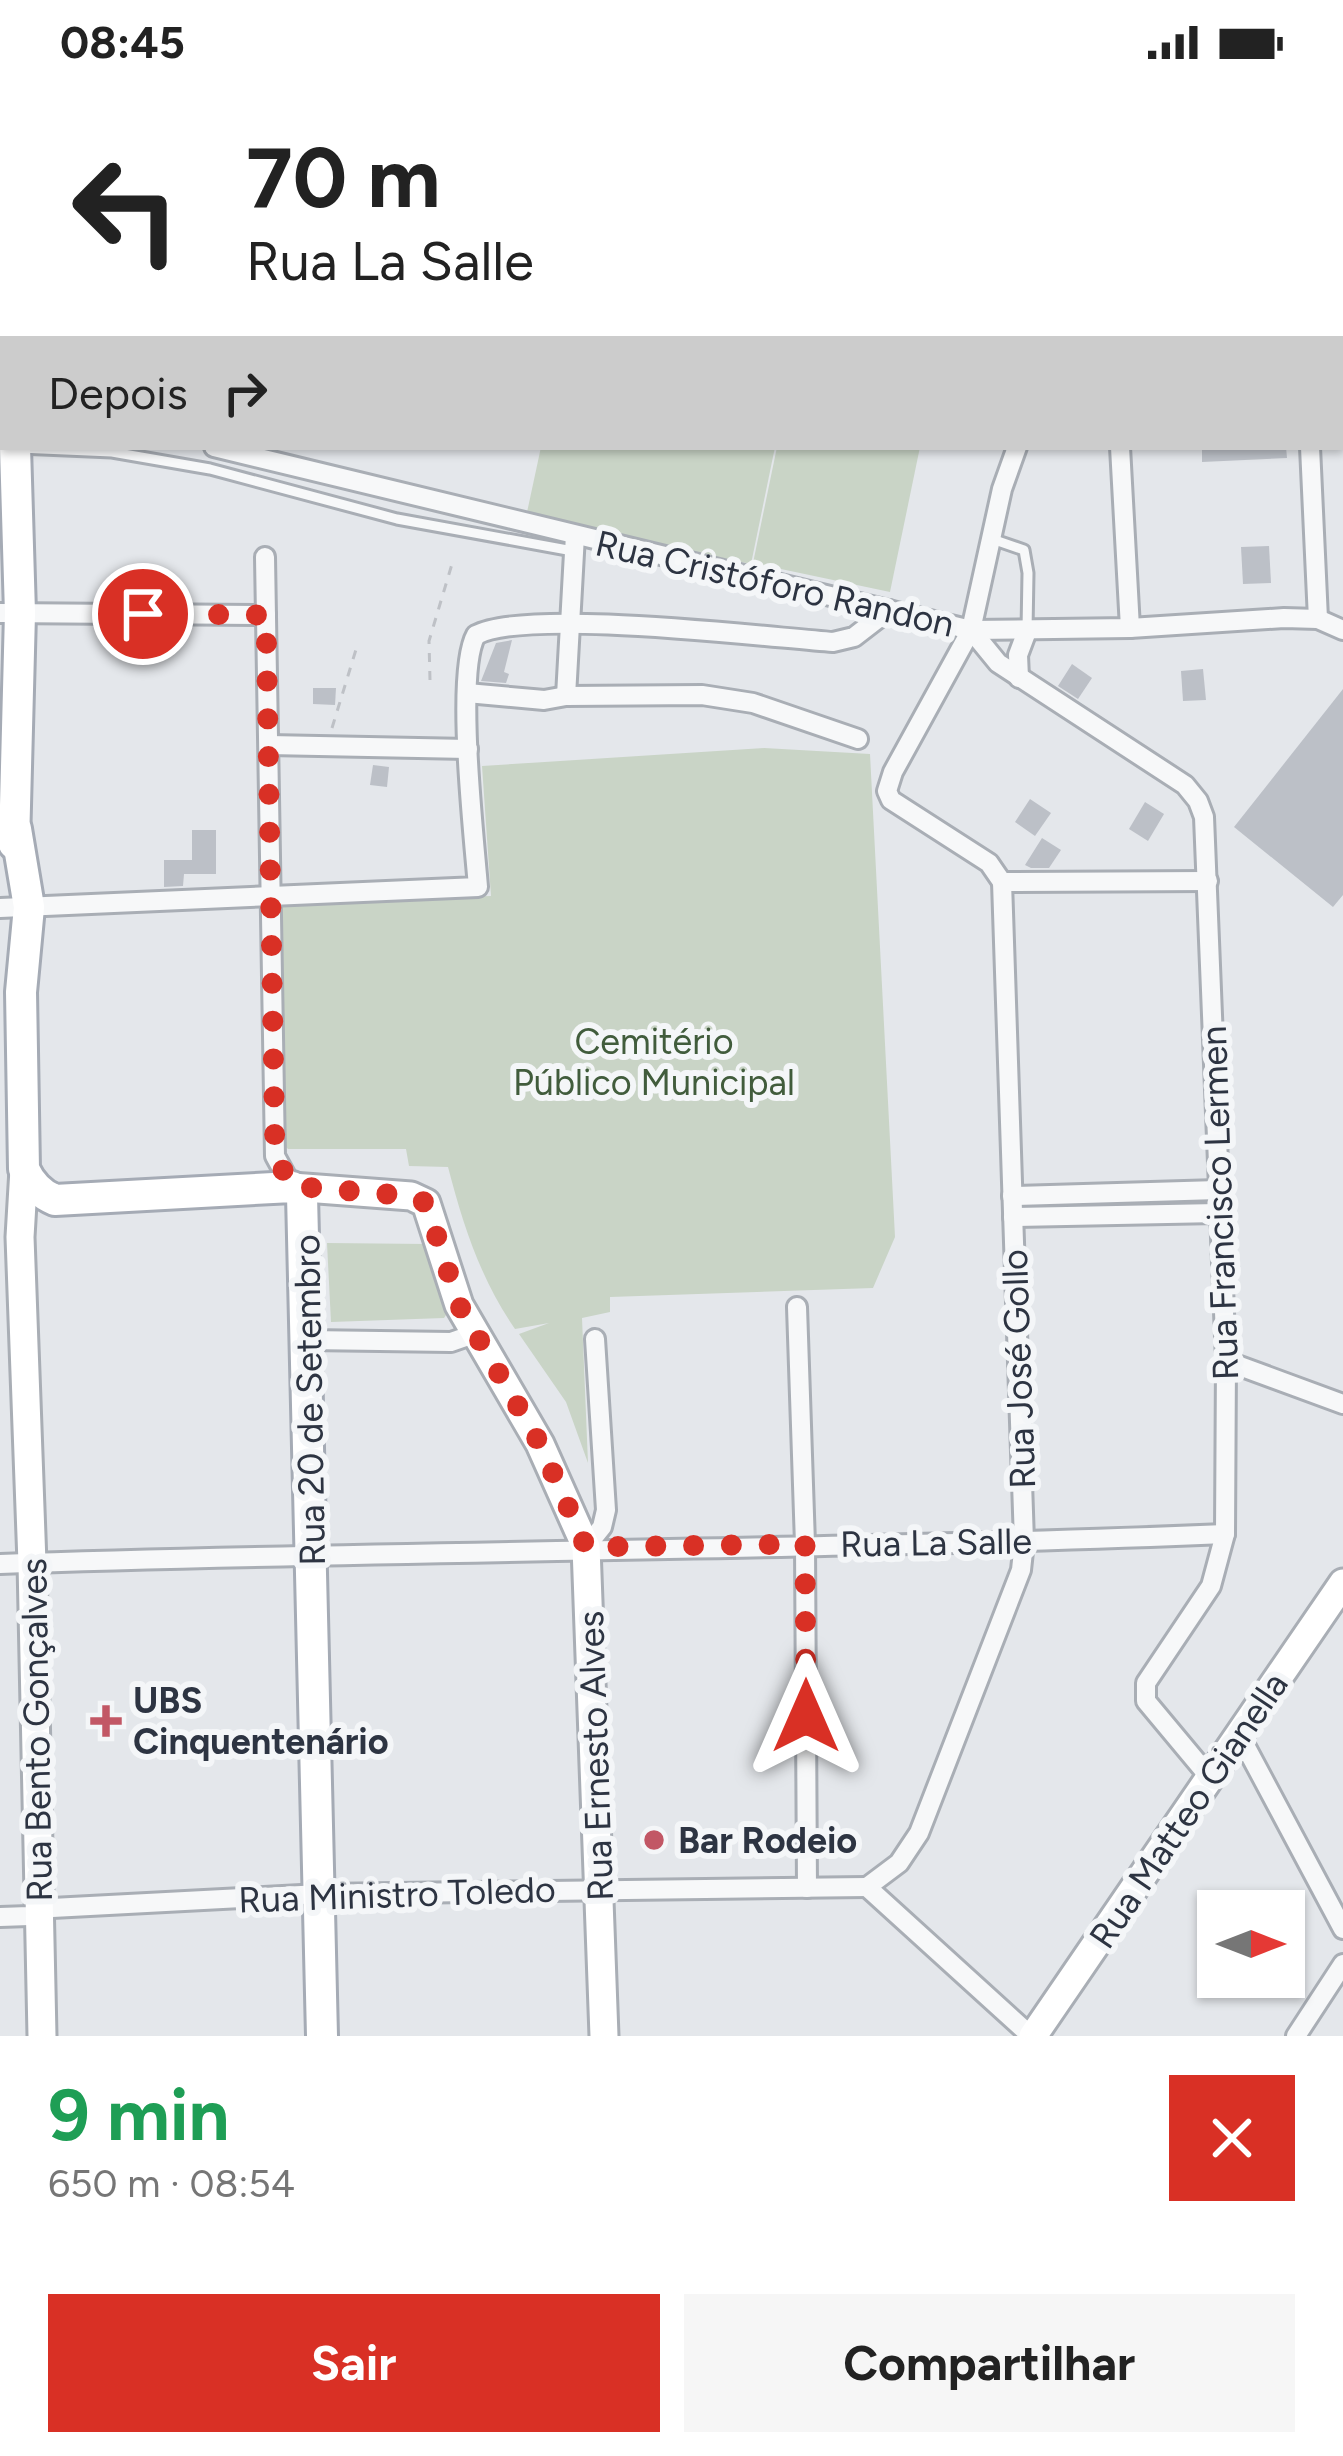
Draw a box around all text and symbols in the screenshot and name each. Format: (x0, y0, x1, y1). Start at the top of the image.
text: 08:45 (60, 15, 185, 69)
text: 70 m (246, 127, 440, 228)
icon: left (48, 132, 204, 288)
text: Rua La Salle (246, 229, 534, 294)
icon: right (212, 360, 278, 426)
text: Depois (48, 366, 188, 420)
street label: Rua Cristóforo Randon (591, 521, 958, 646)
pin (92, 563, 194, 665)
icon: arrive (110, 581, 176, 647)
park label: Cemitério Público Municipal (513, 1020, 795, 1104)
street label: Rua Francisco Lermen (1192, 1025, 1247, 1381)
street label: Rua 20 de Setembro (285, 1234, 334, 1566)
street label: Rua José Gollo (993, 1248, 1044, 1489)
street label: Rua La Salle (840, 1519, 1032, 1566)
street label: Rua Bento Gonçalves (12, 1558, 61, 1902)
street label: Rua Ernesto Alves (569, 1610, 622, 1902)
position arrow (743, 1653, 869, 1779)
street label: Rua Matteo Gianella (1080, 1664, 1297, 1956)
place label: UBS Cinquentenário (133, 1679, 389, 1763)
marker: UBS Cinquentenário (90, 1705, 122, 1737)
place label: Bar Rodeio (678, 1819, 857, 1862)
marker: Bar Rodeio (641, 1827, 667, 1853)
street label: Rua Ministro Toledo (238, 1867, 556, 1922)
north arrow (1197, 1890, 1305, 1998)
map controls (1197, 1890, 1305, 1998)
text: 9 min (48, 2072, 229, 2158)
button: close (1169, 2075, 1295, 2201)
text: 650 m · 08:54 (48, 2160, 295, 2207)
button: Sair (48, 2294, 660, 2432)
button: Compartilhar (684, 2294, 1295, 2432)

